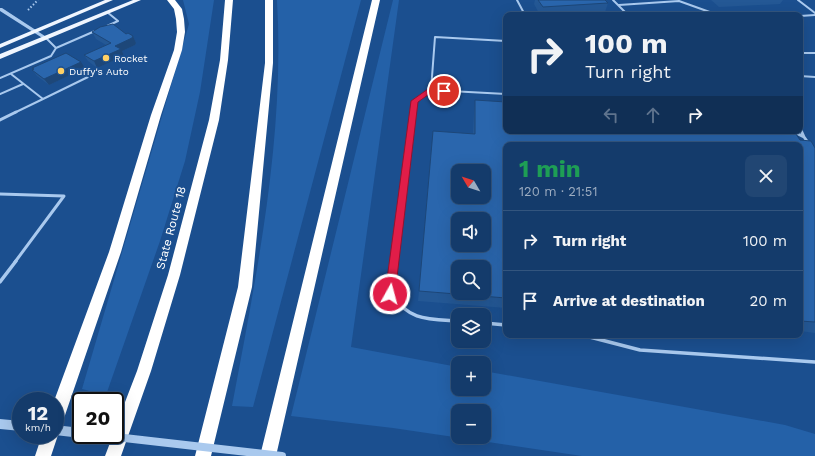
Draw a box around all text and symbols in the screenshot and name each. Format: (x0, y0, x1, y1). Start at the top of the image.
text: 100 m (585, 27, 668, 60)
icon: right (519, 28, 571, 80)
marker: Rocket (101, 53, 111, 63)
place label: Rocket (114, 53, 148, 64)
text: Turn right (585, 61, 671, 82)
marker: Duffy's Auto (56, 66, 66, 76)
place label: Duffy's Auto (69, 66, 129, 77)
pin (427, 74, 461, 108)
icon: arrive (433, 80, 455, 102)
icon: left (600, 104, 622, 126)
icon: ahead (642, 104, 664, 126)
icon: right (684, 104, 706, 126)
text: 1 min (519, 155, 581, 183)
button: close (745, 155, 787, 197)
north arrow (451, 164, 491, 204)
map controls (451, 164, 491, 444)
text: 120 m · 21:51 (519, 184, 598, 199)
street label: State Route 18 (153, 185, 189, 271)
button: sound (451, 212, 491, 252)
icon: right (519, 230, 541, 252)
text: Turn right (553, 232, 626, 250)
text: 100 m (743, 232, 787, 250)
button: search (451, 260, 491, 300)
position arrow (369, 273, 411, 315)
icon: arrive (519, 290, 541, 312)
text: Arrive at destination (553, 292, 705, 310)
text: 20 m (750, 292, 787, 310)
button: layers (451, 308, 491, 348)
button: + (451, 356, 491, 396)
speed limit sign: 20 (72, 392, 124, 444)
text: 12 (28, 401, 48, 425)
button: − (451, 404, 491, 444)
text: km/h (25, 422, 51, 433)

